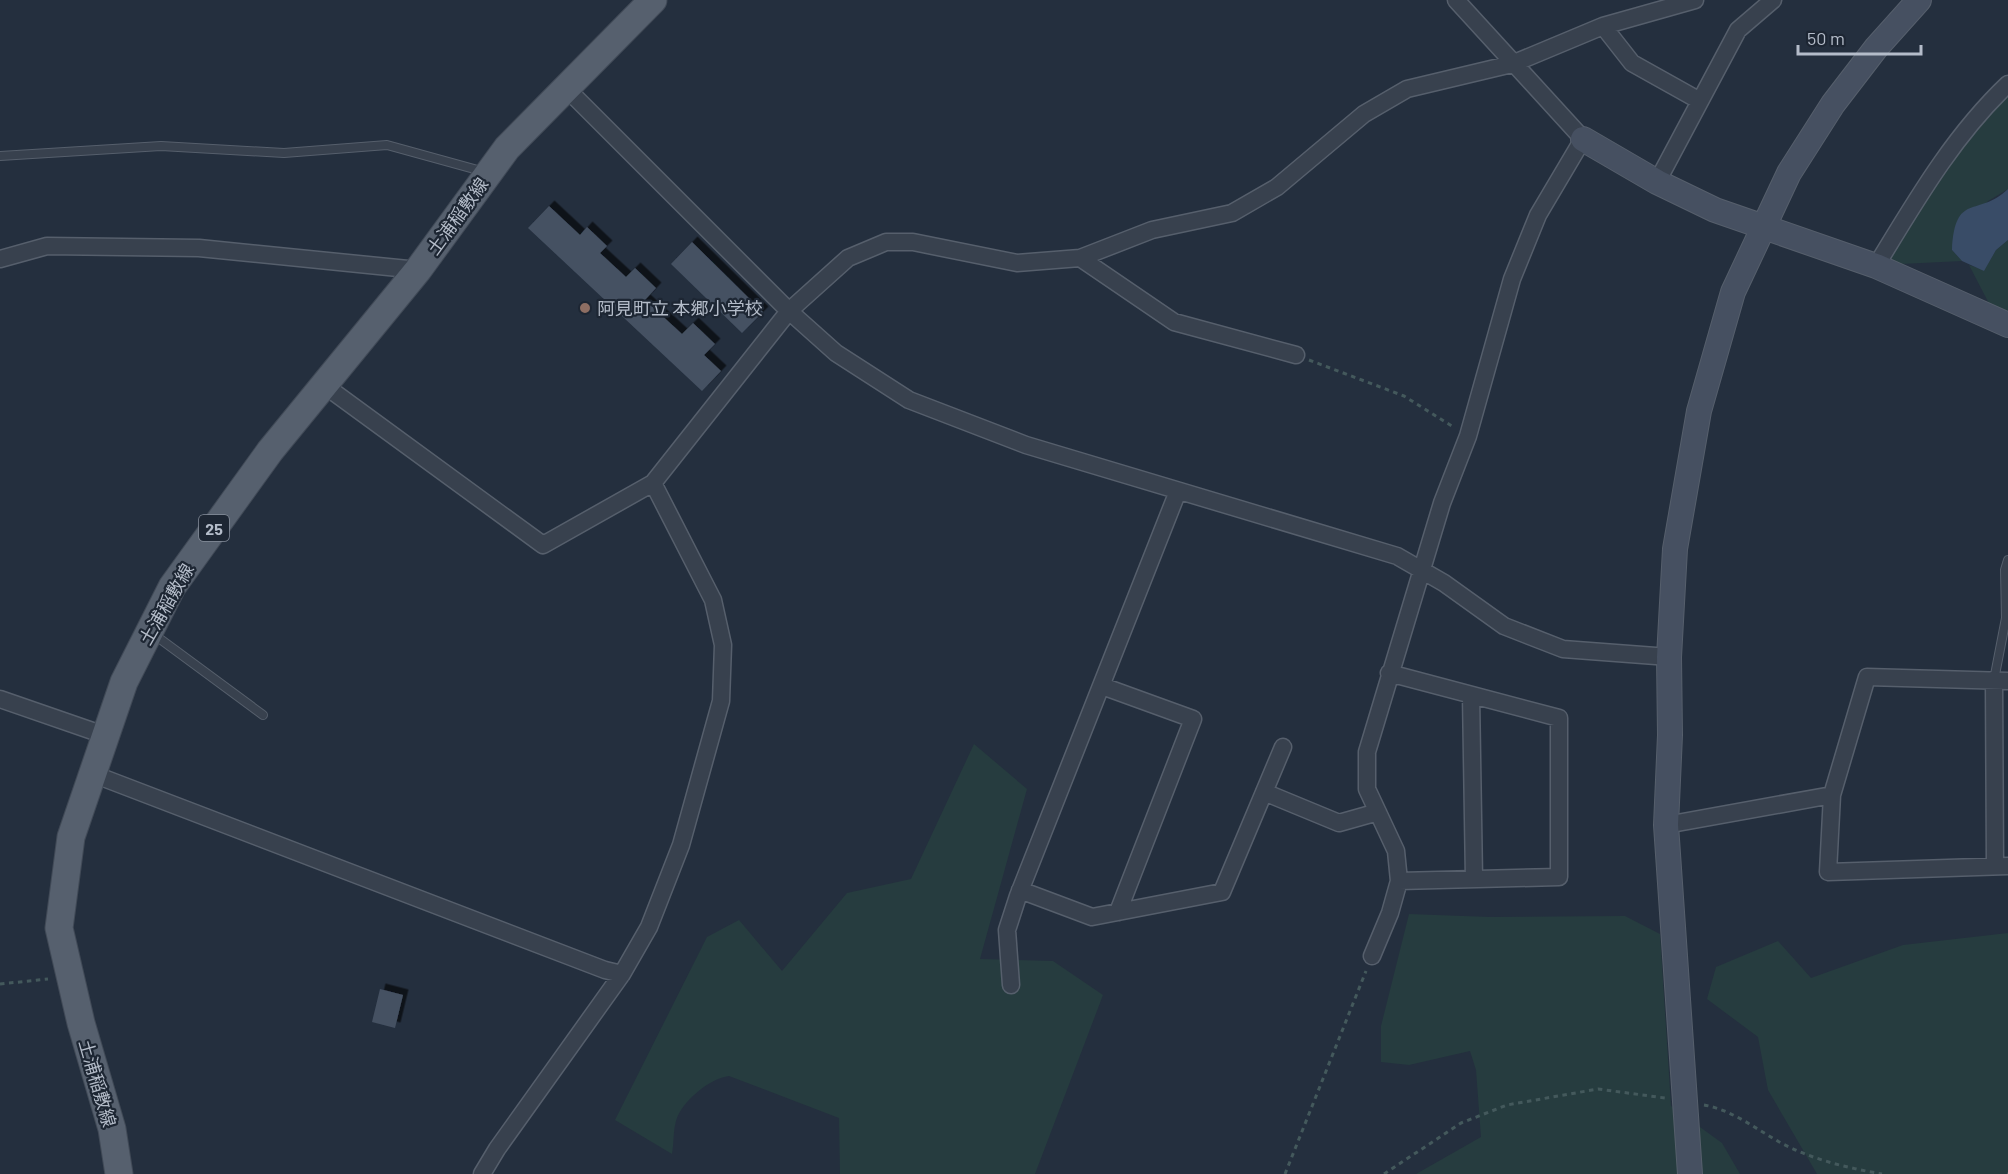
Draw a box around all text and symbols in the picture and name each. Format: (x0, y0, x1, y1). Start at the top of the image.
scale bar (1798, 18, 1921, 56)
text: 50 m (1807, 27, 1845, 49)
street label: 土浦稲敷線 (422, 173, 492, 259)
place label: 阿見町立 本郷小学校 (597, 297, 763, 319)
marker: 阿見町立 本郷小学校 (578, 301, 592, 315)
road number: 25 (199, 515, 229, 541)
street label: 土浦稲敷線 (134, 560, 198, 648)
street label: 土浦稲敷線 (75, 1037, 121, 1129)

